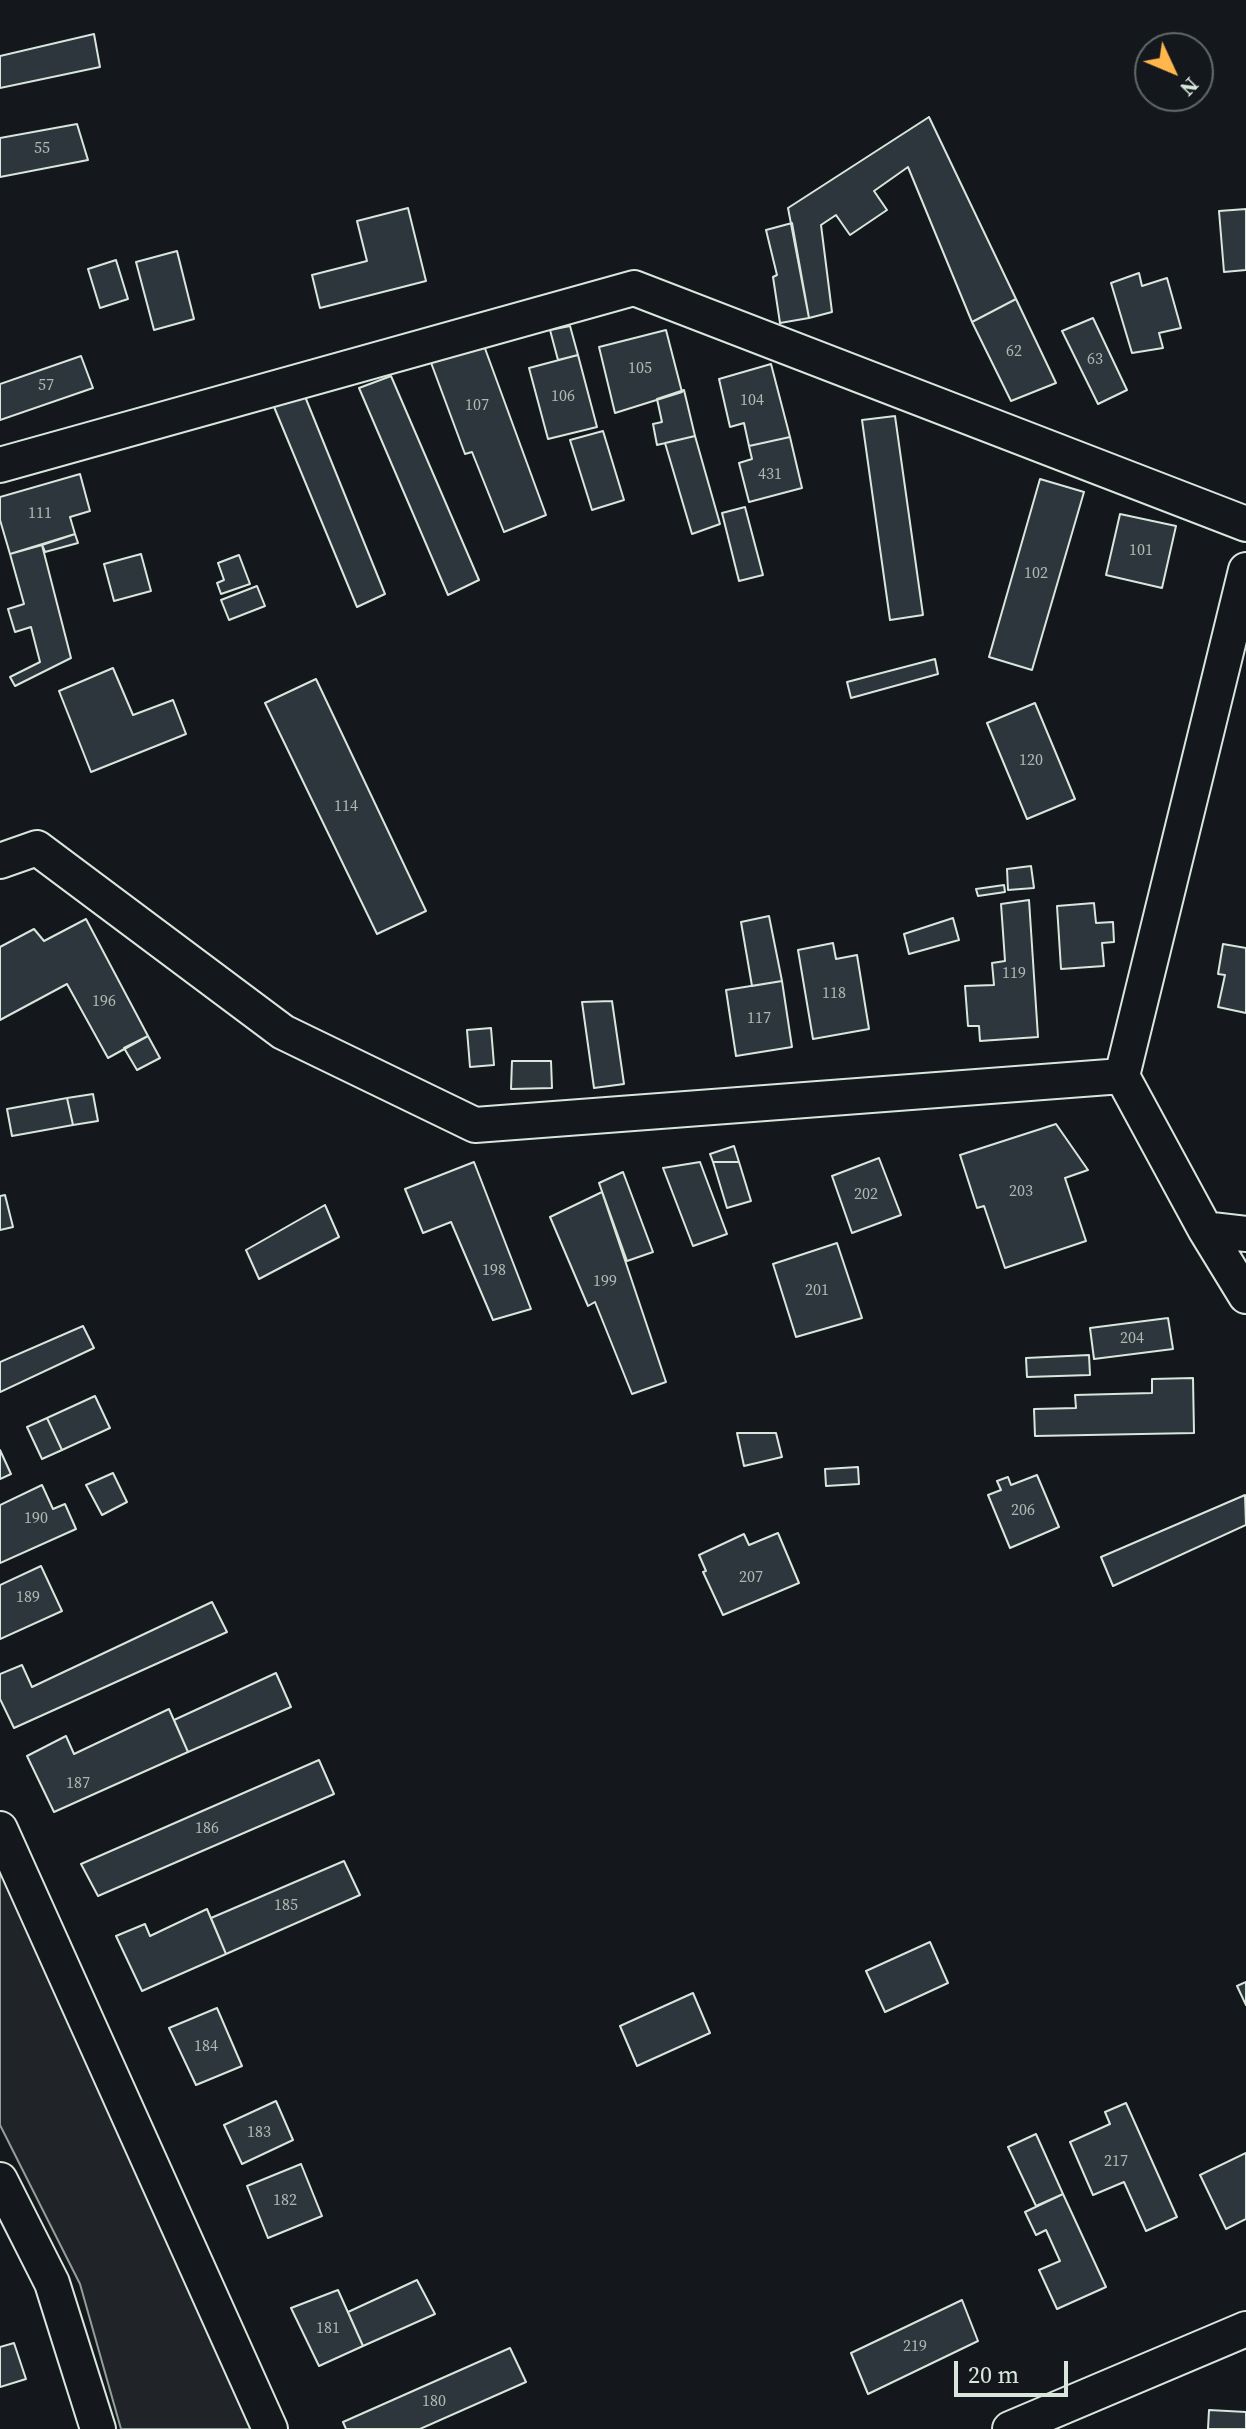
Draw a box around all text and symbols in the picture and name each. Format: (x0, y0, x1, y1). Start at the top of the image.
north arrow (1134, 32, 1214, 112)
text: N (1173, 71, 1206, 103)
house number: 55 (34, 139, 50, 159)
house number: 62 (1006, 342, 1022, 362)
house number: 63 (1087, 350, 1103, 370)
house number: 105 (628, 359, 652, 379)
house number: 57 (38, 376, 54, 396)
house number: 106 (551, 387, 575, 407)
house number: 104 (740, 391, 764, 411)
house number: 107 (465, 396, 489, 416)
house number: 431 (758, 465, 782, 485)
house number: 111 (28, 504, 52, 524)
house number: 101 (1129, 541, 1153, 561)
house number: 102 (1024, 564, 1048, 584)
house number: 120 (1019, 751, 1043, 771)
house number: 114 (334, 797, 358, 817)
house number: 119 (1002, 964, 1026, 984)
house number: 118 (822, 984, 846, 1004)
house number: 196 (92, 992, 116, 1012)
house number: 117 (747, 1009, 771, 1029)
house number: 203 (1009, 1182, 1033, 1202)
house number: 202 (854, 1185, 878, 1205)
house number: 198 (482, 1261, 506, 1281)
house number: 199 (593, 1272, 617, 1292)
house number: 201 (805, 1281, 829, 1301)
house number: 204 (1120, 1329, 1144, 1349)
house number: 206 (1011, 1501, 1035, 1521)
house number: 190 (24, 1509, 48, 1529)
house number: 207 (739, 1568, 763, 1588)
house number: 189 (16, 1588, 40, 1608)
house number: 187 (66, 1774, 90, 1794)
house number: 186 (195, 1819, 219, 1839)
house number: 185 (274, 1896, 298, 1916)
house number: 184 (194, 2037, 218, 2057)
house number: 183 (247, 2123, 271, 2143)
house number: 217 (1104, 2152, 1128, 2172)
house number: 182 (273, 2191, 297, 2211)
house number: 181 (316, 2319, 340, 2339)
house number: 219 (903, 2337, 927, 2357)
scale bar (958, 2345, 1072, 2395)
text: 20 m (968, 2358, 1019, 2391)
house number: 180 (422, 2392, 446, 2412)

